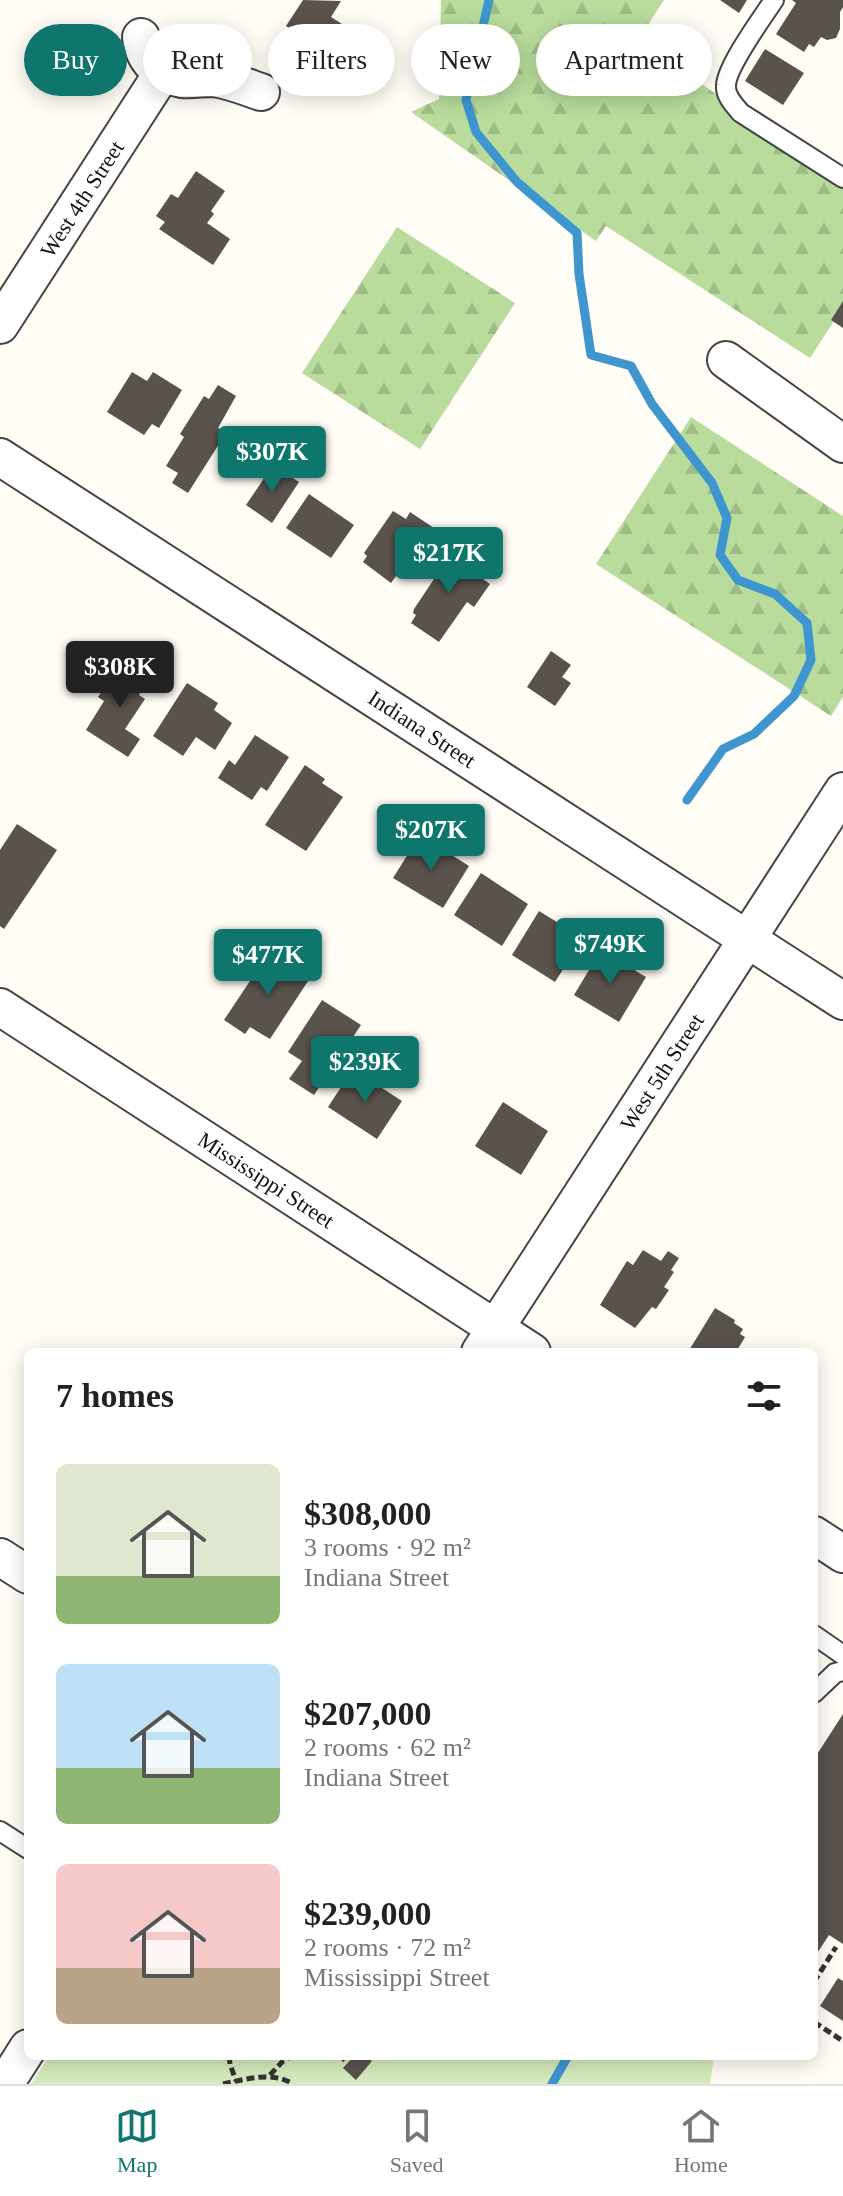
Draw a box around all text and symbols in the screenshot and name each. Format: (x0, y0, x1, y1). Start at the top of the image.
chip: Buy (24, 24, 127, 96)
chip: Rent (143, 24, 252, 96)
chip: Filters (268, 24, 395, 96)
chip: New (411, 24, 520, 96)
chip: Apartment (536, 24, 712, 96)
street label: West 4th Street (35, 136, 129, 262)
pin: $307K (216, 426, 328, 494)
text: $307K (236, 437, 308, 466)
pin: $217K (393, 527, 505, 595)
text: $217K (413, 538, 485, 567)
pin: $308K (64, 641, 176, 709)
text: $308K (84, 652, 156, 681)
street label: Indiana Street (364, 685, 480, 773)
pin: $207K (375, 804, 487, 872)
text: $207K (395, 815, 467, 844)
pin: $749K (554, 918, 666, 986)
pin: $477K (212, 929, 324, 997)
text: $749K (574, 929, 646, 958)
text: $477K (232, 940, 304, 969)
street label: West 5th Street (615, 1009, 709, 1135)
pin: $239K (309, 1036, 421, 1104)
text: $239K (329, 1047, 401, 1076)
street label: Mississippi Street (193, 1127, 339, 1233)
icon: filters (742, 1374, 786, 1418)
text: 7 homes (56, 1377, 174, 1414)
text: $308,000 (304, 1495, 432, 1532)
icon: home (120, 1496, 216, 1592)
text: 3 rooms · 92 m² (304, 1533, 471, 1562)
text: Indiana Street (304, 1563, 449, 1592)
text: $207,000 (304, 1695, 432, 1732)
icon: home (120, 1696, 216, 1792)
text: 2 rooms · 62 m² (304, 1733, 471, 1762)
text: Indiana Street (304, 1763, 449, 1792)
text: $239,000 (304, 1895, 432, 1932)
icon: home (120, 1896, 216, 1992)
text: 2 rooms · 72 m² (304, 1933, 471, 1962)
text: Mississippi Street (304, 1963, 490, 1992)
tab: Map (115, 2104, 159, 2178)
tab: Saved (390, 2104, 443, 2178)
tab: Home (674, 2104, 728, 2178)

